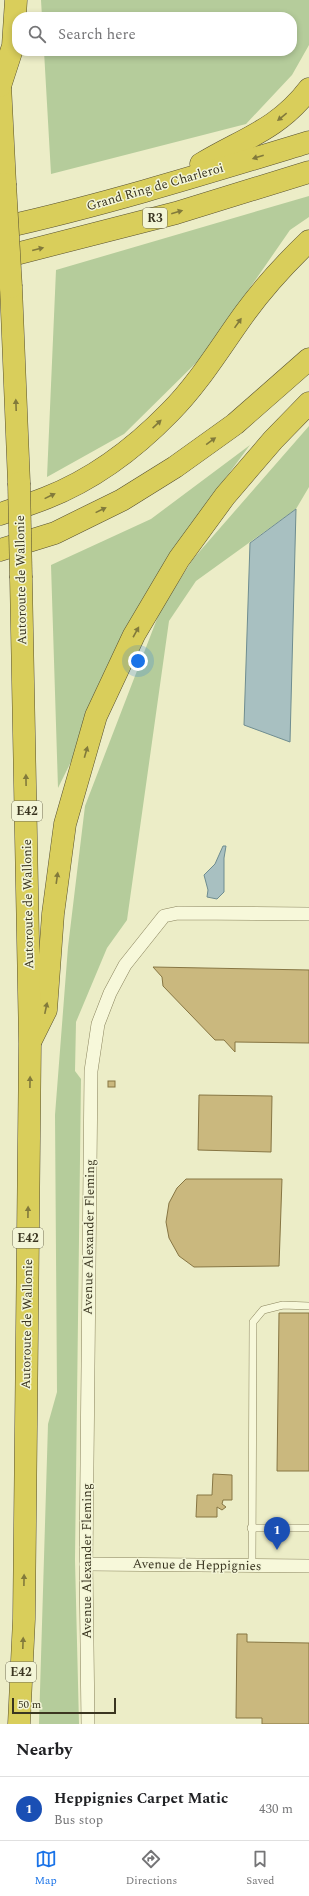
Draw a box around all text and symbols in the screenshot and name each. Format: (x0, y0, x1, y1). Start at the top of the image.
search box (12, 12, 297, 56)
icon: search (26, 23, 48, 45)
text: Search here (58, 23, 136, 46)
one-way arrow (277, 113, 288, 122)
one-way arrow (252, 154, 264, 160)
street label: Grand Ring de Charleroi (84, 158, 226, 216)
road number: R3 (143, 208, 167, 228)
one-way arrow (171, 209, 183, 215)
one-way arrow (32, 245, 44, 251)
one-way arrow (234, 317, 242, 328)
one-way arrow (12, 399, 19, 411)
one-way arrow (152, 419, 162, 429)
one-way arrow (206, 437, 216, 445)
one-way arrow (44, 493, 56, 499)
one-way arrow (96, 507, 107, 513)
street label: Autoroute de Wallonie (10, 515, 32, 645)
one-way arrow (132, 626, 139, 638)
your location (128, 651, 148, 671)
one-way arrow (83, 746, 89, 758)
one-way arrow (23, 773, 29, 786)
road number: E42 (12, 801, 42, 821)
street label: Autoroute de Wallonie (17, 839, 39, 969)
one-way arrow (54, 872, 60, 884)
one-way arrow (43, 1001, 49, 1014)
one-way arrow (26, 1076, 33, 1088)
street label: Avenue Alexander Fleming (78, 1159, 100, 1315)
one-way arrow (25, 1205, 31, 1218)
road number: E42 (13, 1228, 43, 1248)
street label: Autoroute de Wallonie (16, 1259, 38, 1389)
street label: Avenue Alexander Fleming (77, 1483, 97, 1639)
pin: 1 (264, 1517, 290, 1550)
street label: Avenue de Heppignies (132, 1554, 262, 1576)
one-way arrow (21, 1573, 27, 1586)
one-way arrow (19, 1637, 26, 1649)
road number: E42 (6, 1662, 36, 1682)
scale bar (12, 1696, 116, 1715)
text: 50 m (18, 1696, 41, 1713)
text: Nearby (16, 1737, 72, 1763)
text: Heppignies Carpet Matic (54, 1787, 228, 1810)
text: 1 (25, 1799, 33, 1819)
text: 430 m (259, 1799, 293, 1819)
text: Bus stop (54, 1810, 103, 1830)
tab: Map (35, 1848, 57, 1889)
tab: Directions (126, 1848, 177, 1889)
tab: Saved (246, 1848, 274, 1889)

